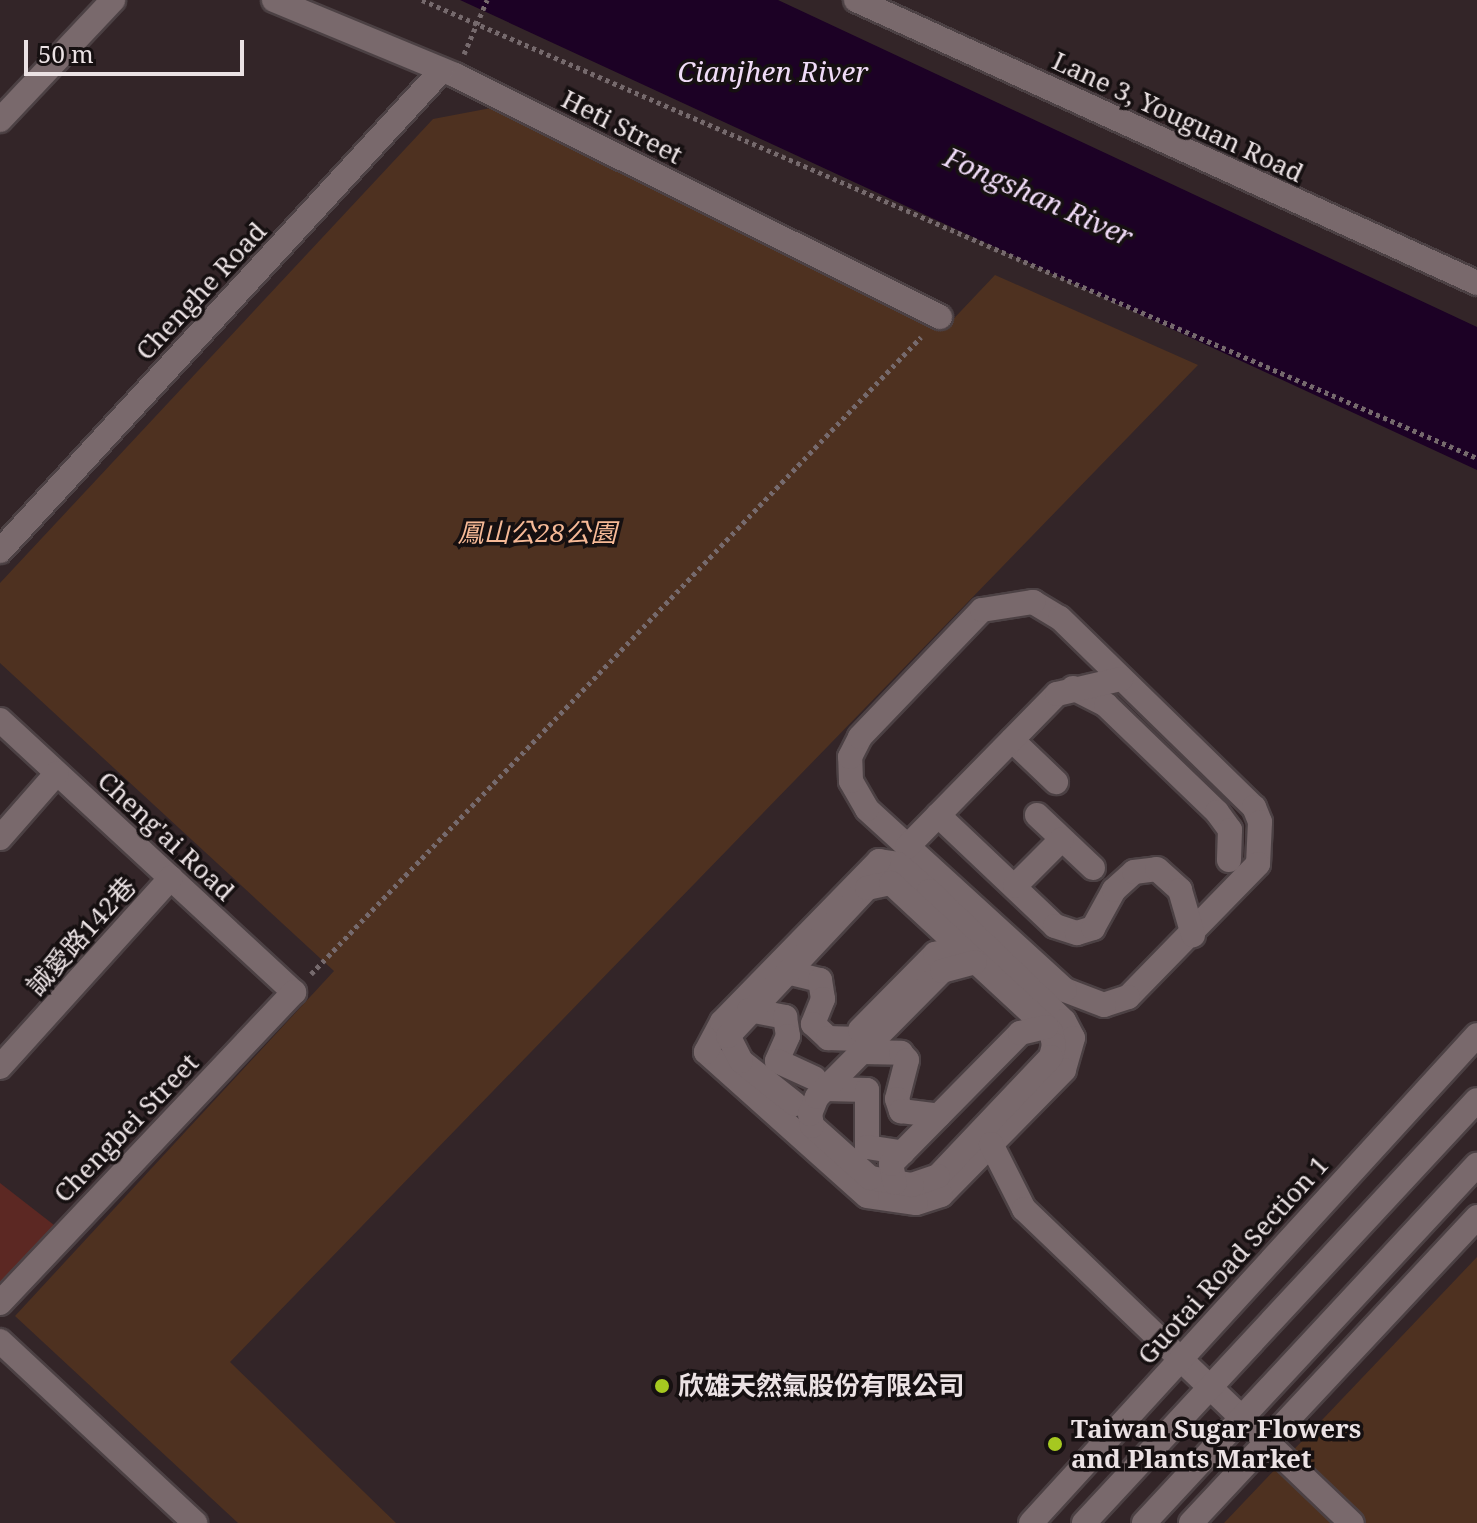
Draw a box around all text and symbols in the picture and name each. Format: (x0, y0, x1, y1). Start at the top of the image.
scale bar (28, 24, 248, 74)
text: 50 m (38, 37, 94, 70)
street label: Lane 3, Youguan Road (1048, 45, 1308, 189)
water label: Cianjhen River (678, 54, 868, 88)
street label: Heti Street (556, 83, 688, 171)
water label: Fongshan River (939, 139, 1139, 253)
street label: Chenghe Road (129, 216, 273, 366)
park label: 鳳山公28公園 (457, 517, 617, 549)
street label: Cheng'ai Road (91, 765, 241, 907)
street label: 誠愛路142巷 (20, 871, 142, 1001)
street label: Chengbei Street (47, 1047, 205, 1209)
street label: Guotai Road Section 1 (1131, 1149, 1335, 1371)
place label: 欣雄天然氣股份有限公司 (678, 1370, 964, 1402)
marker: 欣雄天然氣股份有限公司 (653, 1377, 671, 1395)
place label: Taiwan Sugar Flowers and Plants Market (1071, 1413, 1361, 1474)
marker: Taiwan Sugar Flowers and Plants Market (1046, 1435, 1064, 1453)

